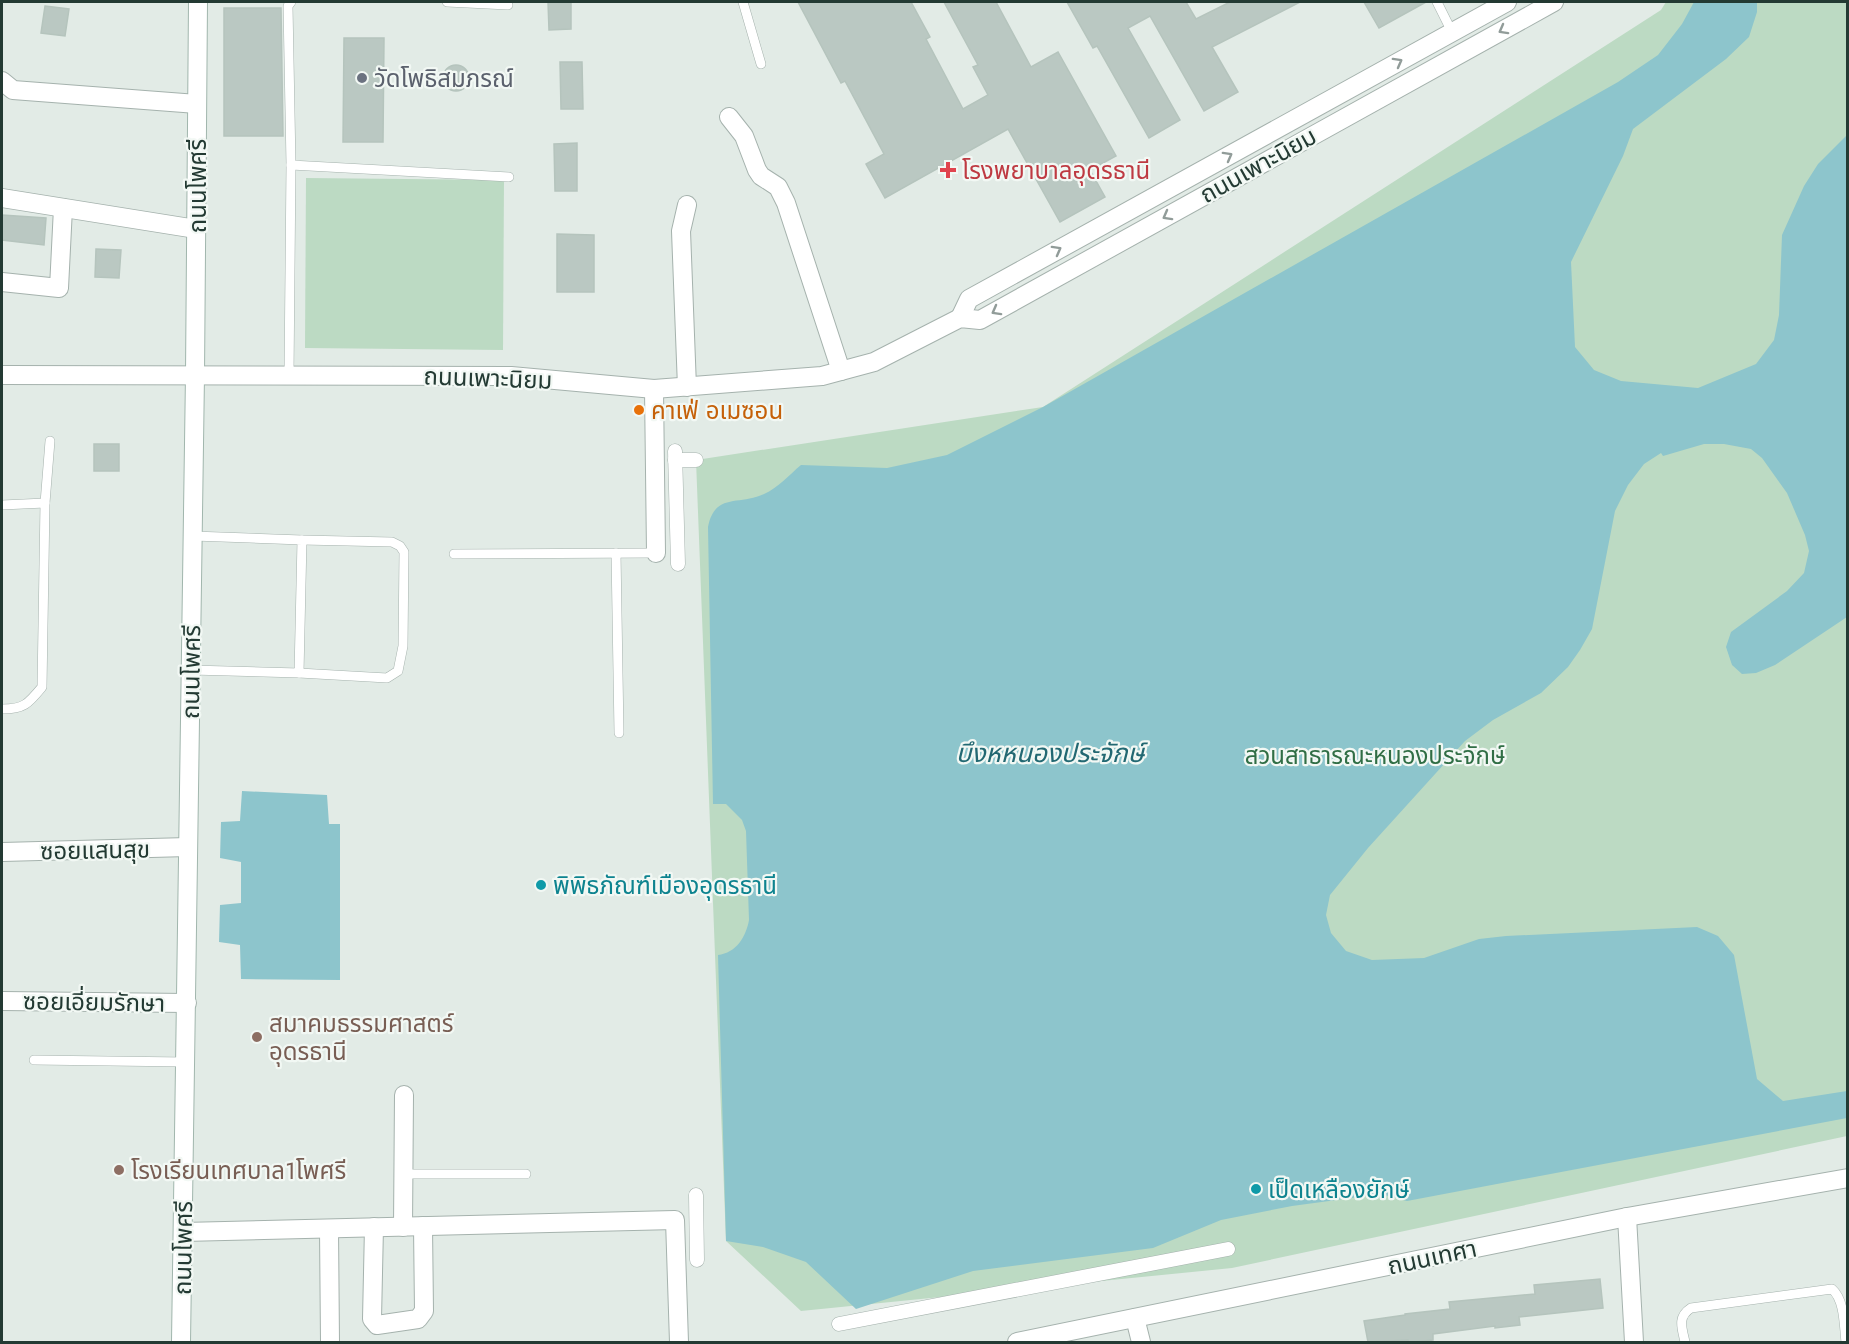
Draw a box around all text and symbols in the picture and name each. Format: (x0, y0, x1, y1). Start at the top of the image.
one-way arrow (1499, 23, 1509, 34)
one-way arrow (1392, 57, 1402, 69)
place label: วัดโพธิสมภรณ์ (374, 61, 514, 96)
marker: วัดโพธิสมภรณ์ (355, 71, 369, 85)
street label: ถนนเพาะนิยม (1193, 118, 1323, 212)
street label: ถนนโพศรี (180, 139, 215, 233)
one-way arrow (1221, 152, 1232, 163)
place label: โรงพยาบาลอุดรธานี (962, 153, 1150, 188)
marker: โรงพยาบาลอุดรธานี (939, 161, 957, 179)
one-way arrow (1163, 209, 1173, 220)
one-way arrow (1051, 246, 1061, 258)
one-way arrow (992, 303, 1003, 315)
street label: ถนนเพาะนิยม (423, 358, 553, 398)
place label: คาเฟ่ อเมซอน (651, 393, 783, 428)
marker: คาเฟ่ อเมซอน (632, 403, 646, 417)
street label: ถนนโพศรี (173, 625, 209, 719)
water label: บึงหหนองประจักษ์ (956, 734, 1149, 772)
park label: สวนสาธารณะหนองประจักษ์ (1245, 738, 1505, 773)
street label: ซอยแสนสุข (40, 832, 150, 868)
place label: พิพิธภัณฑ์เมืองอุดรธานี (553, 868, 777, 903)
marker: พิพิธภัณฑ์เมืองอุดรธานี (534, 878, 548, 892)
street label: ซอยเอี่ยมรักษา (23, 983, 165, 1021)
place label: สมาคมธรรมศาสตร์ อุดรธานี (269, 1006, 455, 1069)
marker: สมาคมธรรมศาสตร์ อุดรธานี (250, 1030, 264, 1044)
place label: โรงเรียนเทศบาล1โพศรี (131, 1153, 346, 1188)
marker: โรงเรียนเทศบาล1โพศรี (112, 1163, 126, 1177)
place label: เป็ดเหลืองยักษ์ (1268, 1172, 1410, 1207)
marker: เป็ดเหลืองยักษ์ (1249, 1182, 1263, 1196)
street label: ถนนโพศรี (165, 1201, 201, 1295)
street label: ถนนเทศา (1384, 1230, 1480, 1284)

